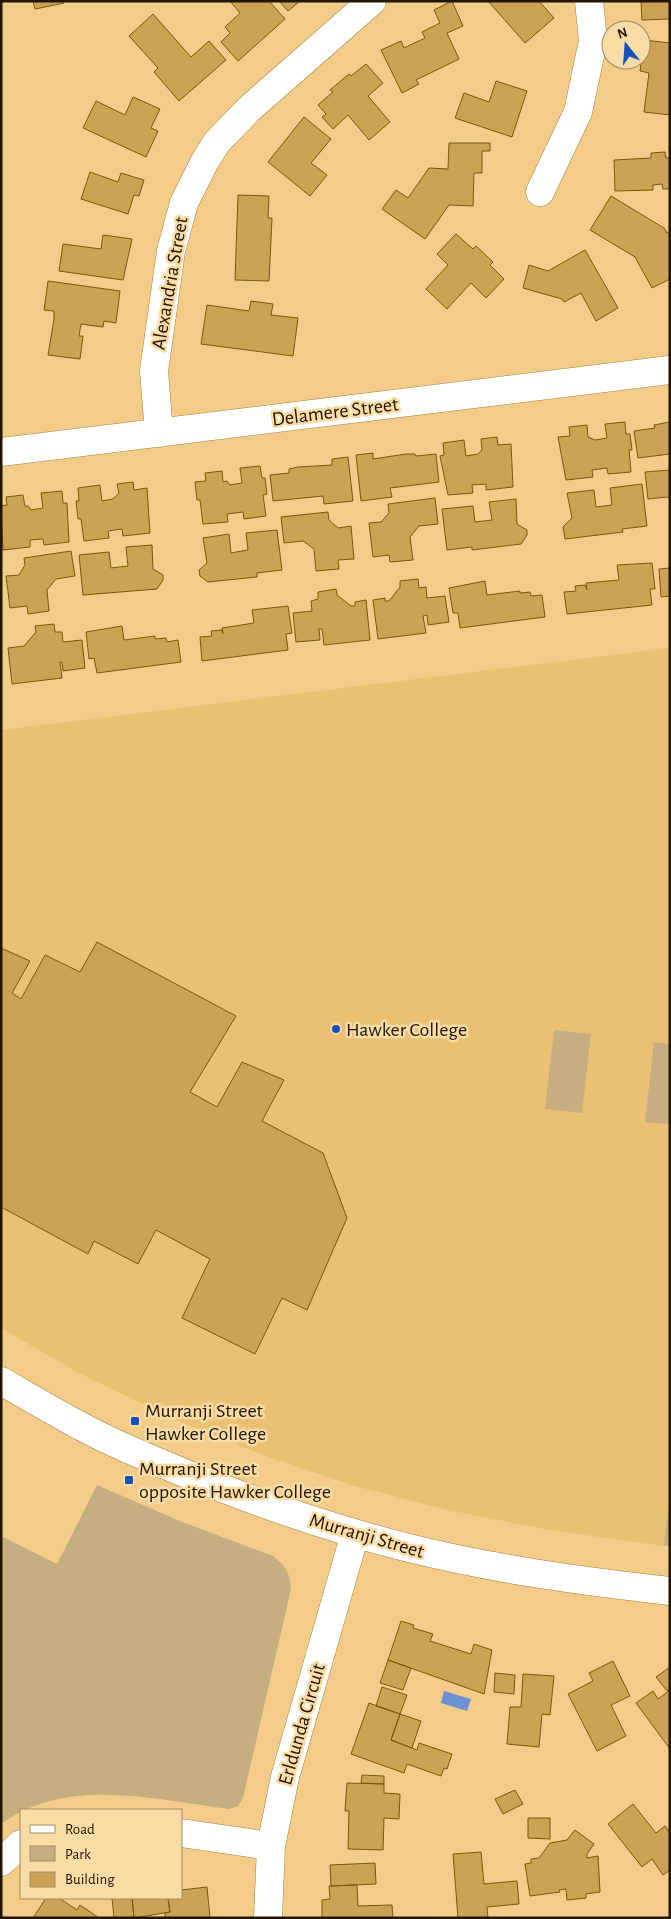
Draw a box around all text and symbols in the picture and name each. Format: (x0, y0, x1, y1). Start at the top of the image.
north arrow (601, 20, 651, 70)
text: N (616, 25, 629, 42)
street label: Alexandria Street (148, 215, 192, 351)
street label: Delamere Street (271, 394, 400, 430)
place label: Hawker College (346, 1020, 467, 1040)
marker: Hawker College (330, 1023, 342, 1035)
place label: Murranji Street Hawker College (145, 1401, 266, 1444)
marker: Murranji Street Hawker College (129, 1415, 141, 1427)
place label: Murranji Street opposite Hawker College (139, 1459, 331, 1502)
marker: Murranji Street opposite Hawker College (123, 1474, 135, 1486)
street label: Murranji Street (307, 1510, 427, 1562)
street label: Erldunda Circuit (275, 1661, 329, 1787)
legend (20, 1809, 182, 1899)
text: Road (65, 1822, 95, 1837)
text: Park (65, 1847, 91, 1862)
text: Building (65, 1872, 115, 1887)

